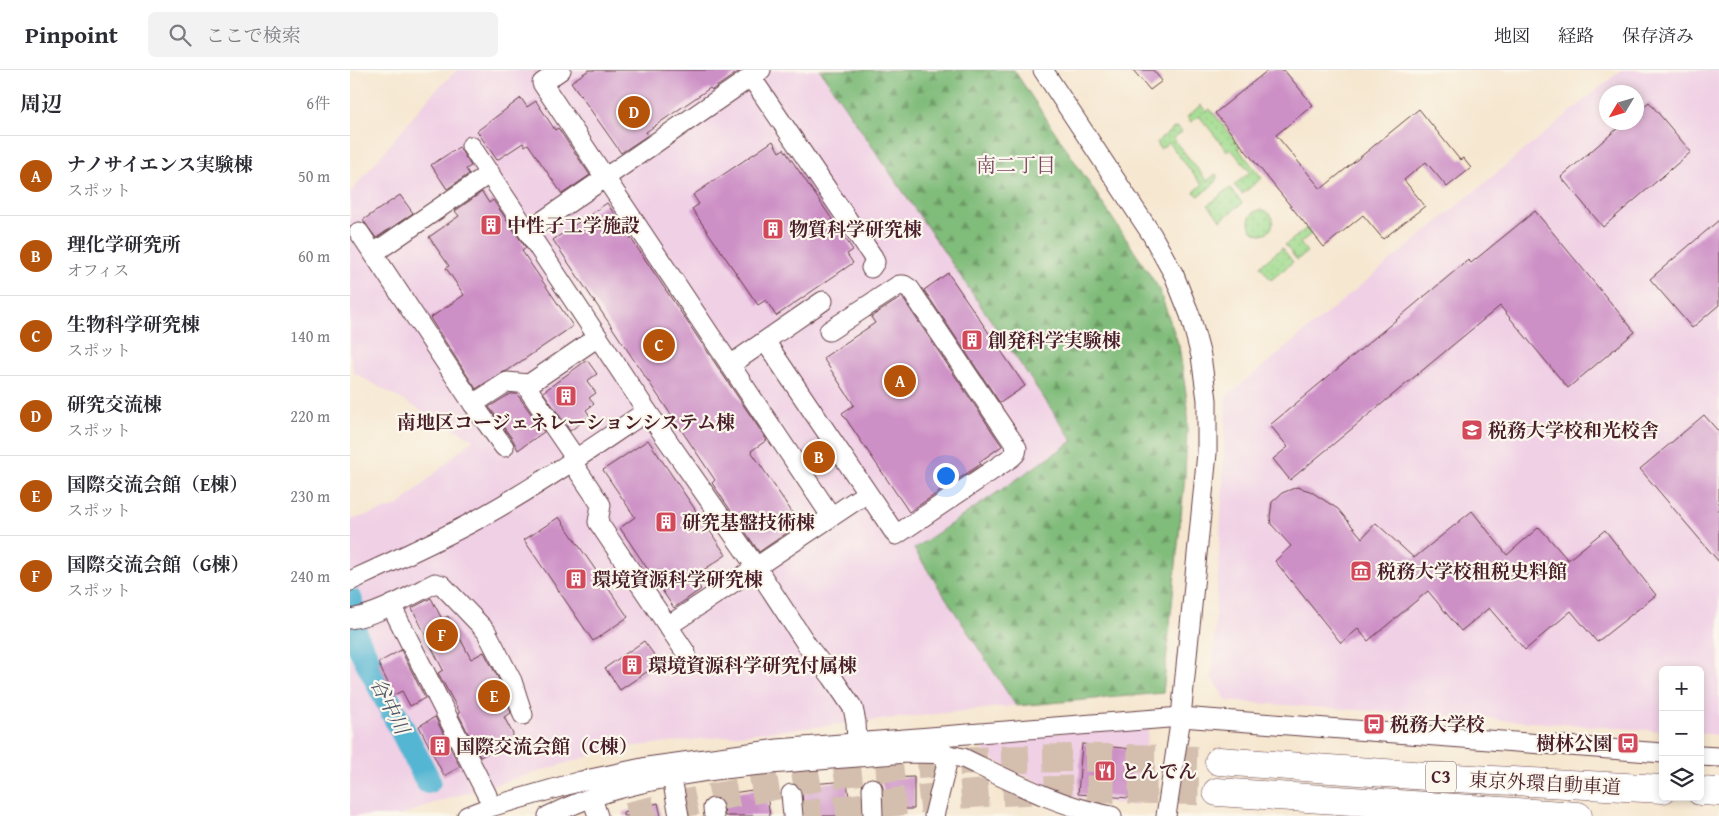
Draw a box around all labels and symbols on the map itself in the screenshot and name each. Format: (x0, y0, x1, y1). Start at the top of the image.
north arrow (1599, 85, 1644, 130)
pin: D (618, 93, 650, 131)
district label: 南二丁目 (976, 150, 1056, 179)
place label: 中性子工学施設 (507, 211, 640, 239)
building icon: 中性子工学施設 (479, 213, 503, 237)
place label: 物質科学研究棟 (789, 215, 922, 243)
building icon: 物質科学研究棟 (761, 217, 785, 241)
pin: C (643, 326, 675, 364)
place label: 創発科学実験棟 (988, 326, 1121, 354)
building icon: 創発科学実験棟 (960, 328, 984, 352)
pin: A (884, 362, 916, 400)
building icon: 南地区コージェネレーションシステム棟 (554, 384, 578, 408)
place label: 南地区コージェネレーションシステム棟 (397, 408, 735, 436)
place label: 税務大学校和光校舎 (1488, 416, 1659, 444)
school or university icon: 税務大学校和光校舎 (1460, 418, 1484, 442)
pin: B (803, 438, 835, 476)
your location (933, 463, 959, 489)
place label: 研究基盤技術棟 (682, 508, 815, 536)
building icon: 研究基盤技術棟 (654, 510, 678, 534)
place label: 税務大学校租税史料館 (1377, 557, 1567, 585)
museum icon: 税務大学校租税史料館 (1349, 559, 1373, 583)
place label: 環境資源科学研究棟 (592, 565, 763, 593)
building icon: 環境資源科学研究棟 (564, 567, 588, 591)
pin: F (426, 616, 458, 654)
place label: 環境資源科学研究付属棟 (648, 651, 857, 679)
building icon: 環境資源科学研究付属棟 (620, 653, 644, 677)
water label: 谷中川 (364, 672, 418, 741)
pin: E (478, 677, 510, 715)
place label: 税務大学校 (1390, 710, 1485, 738)
bus stop icon: 税務大学校 (1362, 712, 1386, 736)
place label: 樹林公園 (1536, 729, 1612, 757)
bus stop icon: 樹林公園 (1616, 731, 1640, 755)
place label: 国際交流会館（C棟） (456, 732, 638, 760)
building icon: 国際交流会館（C棟） (428, 734, 452, 758)
place label: とんでん (1121, 757, 1197, 785)
restaurant icon: とんでん (1093, 759, 1117, 783)
road number: C3 (1426, 762, 1456, 792)
street label: 東京外環自動車道 (1468, 765, 1622, 801)

